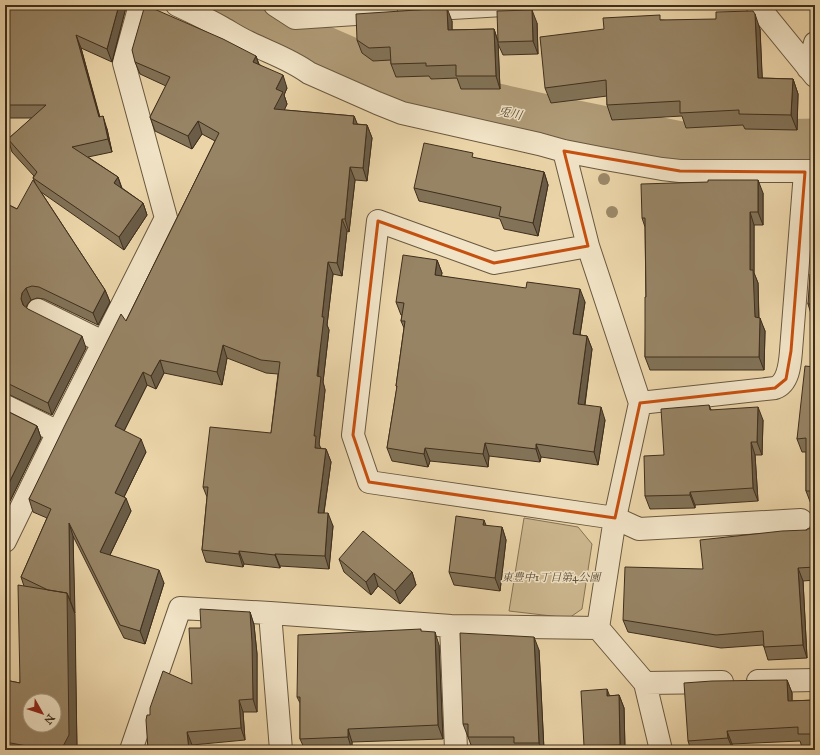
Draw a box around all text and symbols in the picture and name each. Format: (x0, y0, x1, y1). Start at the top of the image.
water label: 兎川 (497, 104, 525, 123)
park label: 東豊中1丁目第4公園 (502, 571, 602, 584)
north arrow (22, 693, 62, 733)
text: N (41, 711, 57, 727)

